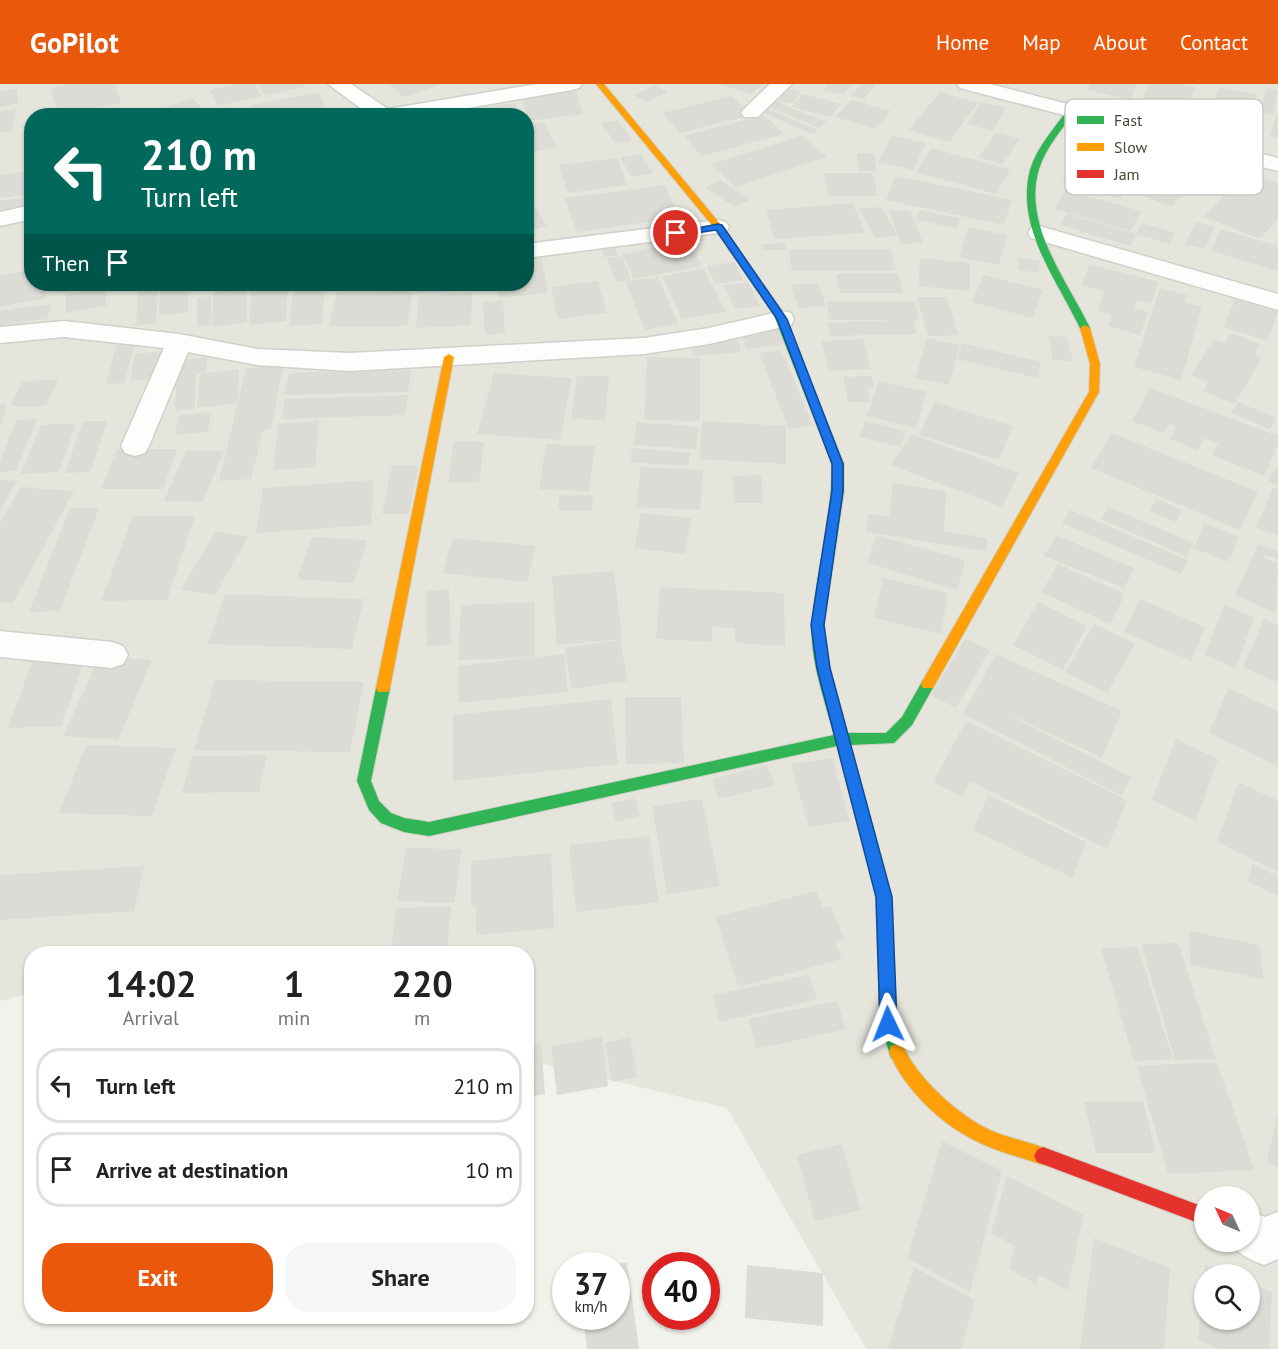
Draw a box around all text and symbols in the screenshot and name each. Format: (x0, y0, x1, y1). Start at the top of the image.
text: GoPilot (30, 24, 119, 61)
text: Home (936, 29, 989, 56)
text: Map (1022, 29, 1061, 56)
text: About (1094, 29, 1147, 56)
text: Contact (1180, 29, 1248, 56)
legend (1065, 99, 1263, 195)
text: Fast (1114, 110, 1143, 130)
text: 210 m (141, 127, 257, 182)
icon: left (42, 132, 120, 210)
text: Slow (1114, 137, 1148, 157)
text: Jam (1113, 164, 1140, 184)
text: Turn left (141, 180, 238, 214)
pin (650, 207, 701, 258)
icon: arrive (659, 216, 692, 249)
icon: arrive (101, 246, 134, 279)
text: Then (42, 249, 89, 277)
text: 14:02 (105, 960, 197, 1007)
text: 1 (284, 960, 304, 1007)
text: 220 (392, 960, 453, 1007)
position arrow (856, 992, 920, 1056)
text: Arrival (123, 1005, 179, 1031)
text: min (278, 1005, 310, 1031)
text: m (414, 1005, 430, 1031)
icon: left (45, 1069, 78, 1102)
text: Turn left (96, 1072, 176, 1100)
text: 210 m (453, 1072, 513, 1100)
icon: arrive (45, 1153, 78, 1186)
text: Arrive at destination (96, 1156, 288, 1184)
text: 10 m (465, 1156, 513, 1184)
north arrow (1194, 1186, 1260, 1252)
map controls (1194, 1186, 1260, 1330)
button: Exit (42, 1243, 273, 1312)
button: Share (285, 1243, 516, 1312)
speed limit sign: 40 (642, 1252, 720, 1330)
text: 37 (574, 1264, 608, 1303)
button: search (1194, 1264, 1260, 1330)
text: km/h (575, 1297, 607, 1316)

